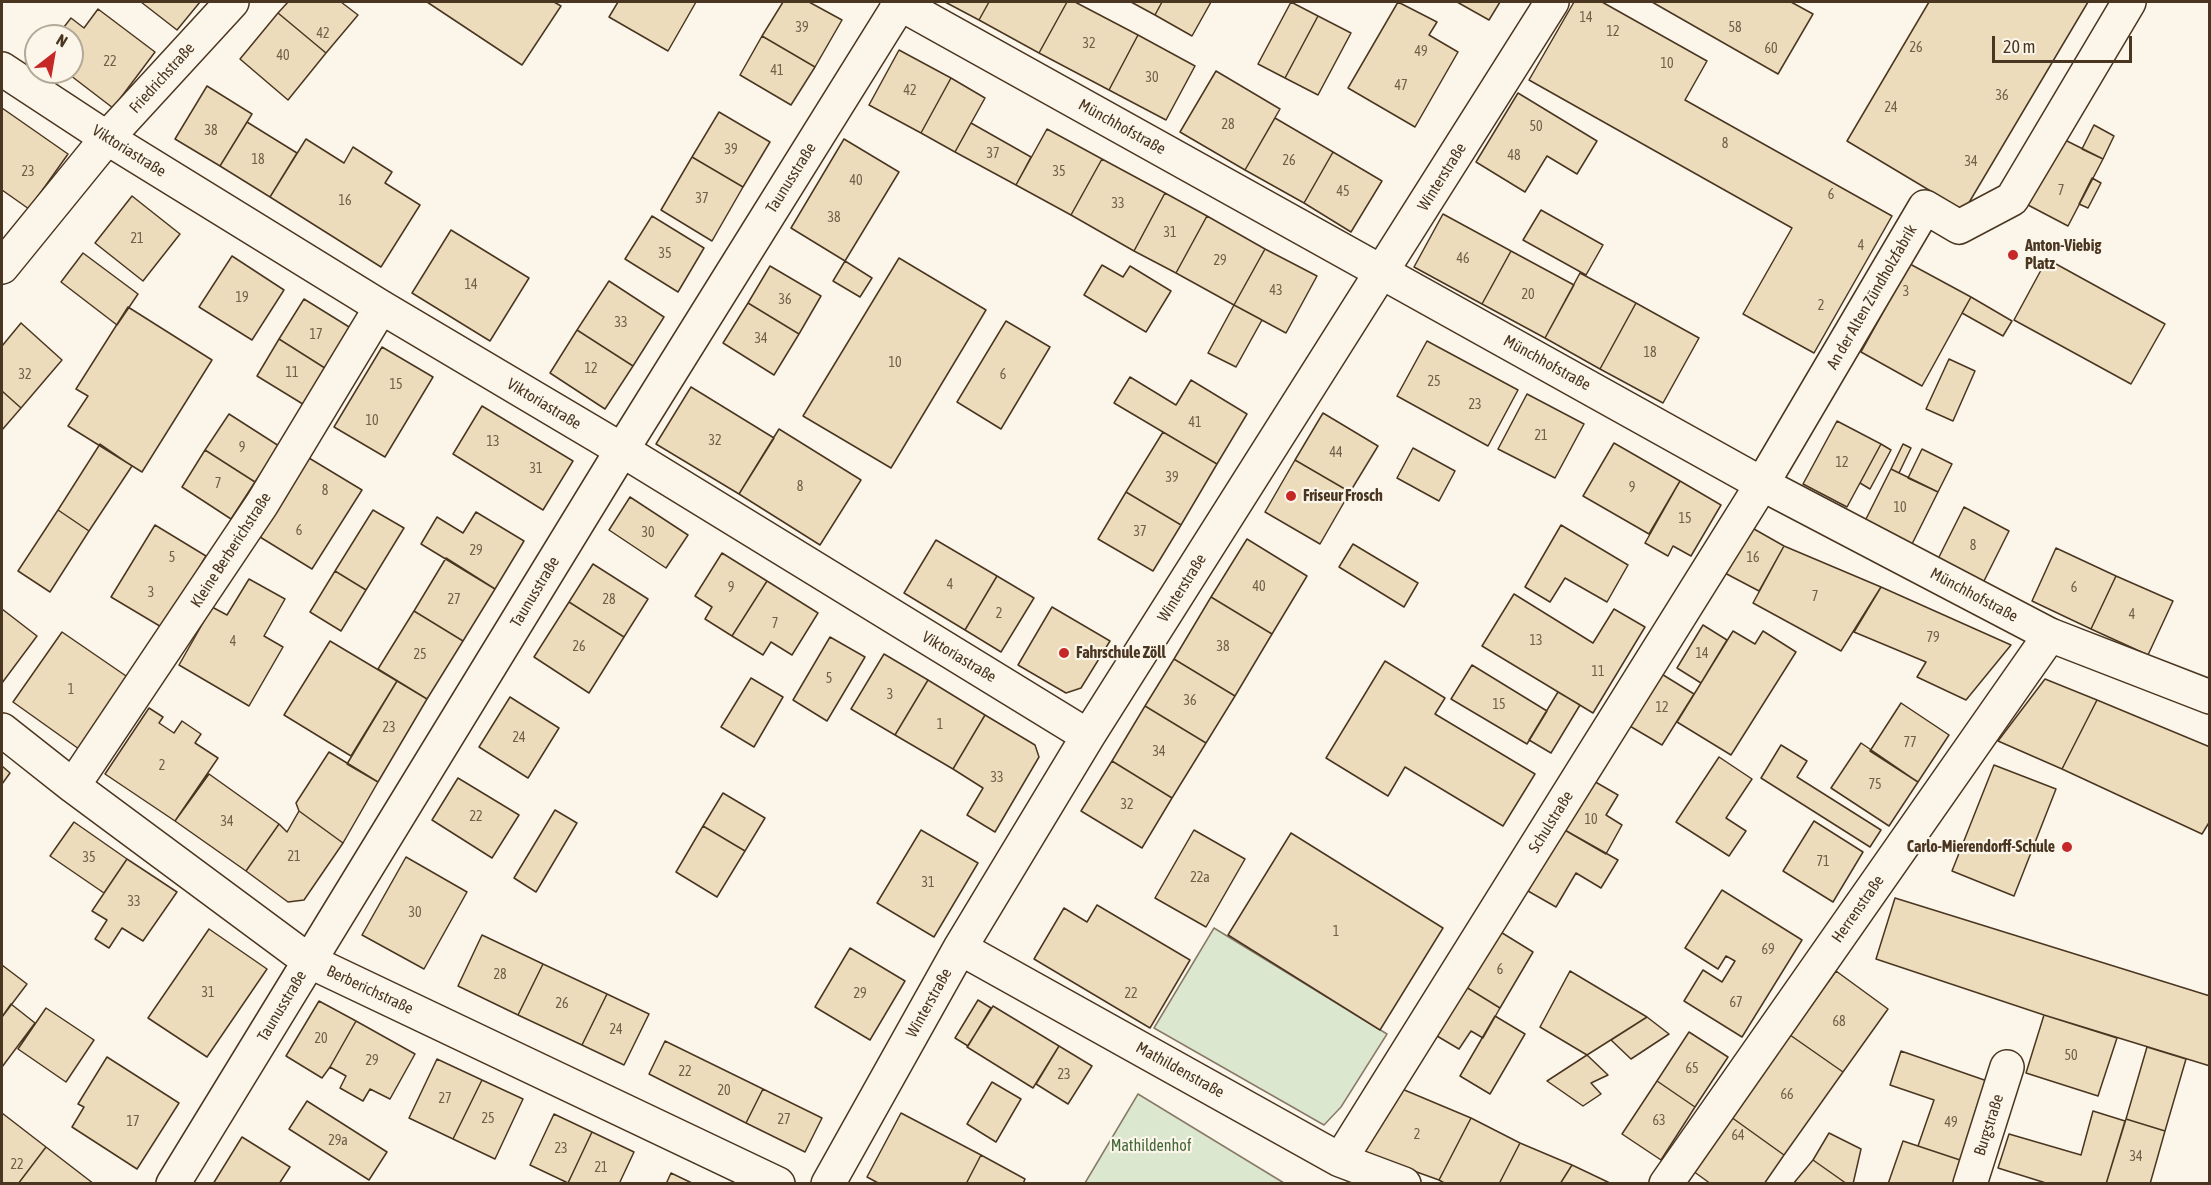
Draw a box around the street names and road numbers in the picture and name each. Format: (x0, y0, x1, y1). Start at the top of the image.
street label: Friedrichstraße (125, 39, 199, 117)
street label: Münchhofstraße (1075, 95, 1169, 159)
street label: Viktoriastraße (89, 121, 169, 181)
street label: Taunusstraße (762, 139, 820, 217)
street label: Winterstraße (1414, 140, 1470, 214)
street label: An der Alten Zündholzfabrik (1823, 221, 1921, 373)
street label: Münchhofstraße (1500, 331, 1594, 395)
street label: Viktoriastraße (503, 374, 585, 434)
street label: Kleine Berberichstraße (187, 489, 275, 611)
street label: Winterstraße (1154, 551, 1210, 625)
street label: Taunusstraße (506, 553, 564, 631)
street label: Münchhofstraße (1927, 564, 2021, 626)
street label: Viktoriastraße (918, 627, 1000, 687)
street label: Schulstraße (1525, 788, 1577, 856)
street label: Herrenstraße (1828, 872, 1888, 946)
street label: Berberichstraße (324, 962, 416, 1018)
street label: Winterstraße (902, 965, 956, 1041)
street label: Taunusstraße (253, 967, 311, 1045)
street label: Mathildenstraße (1133, 1038, 1227, 1102)
street label: Burgstraße (1970, 1092, 2008, 1158)

